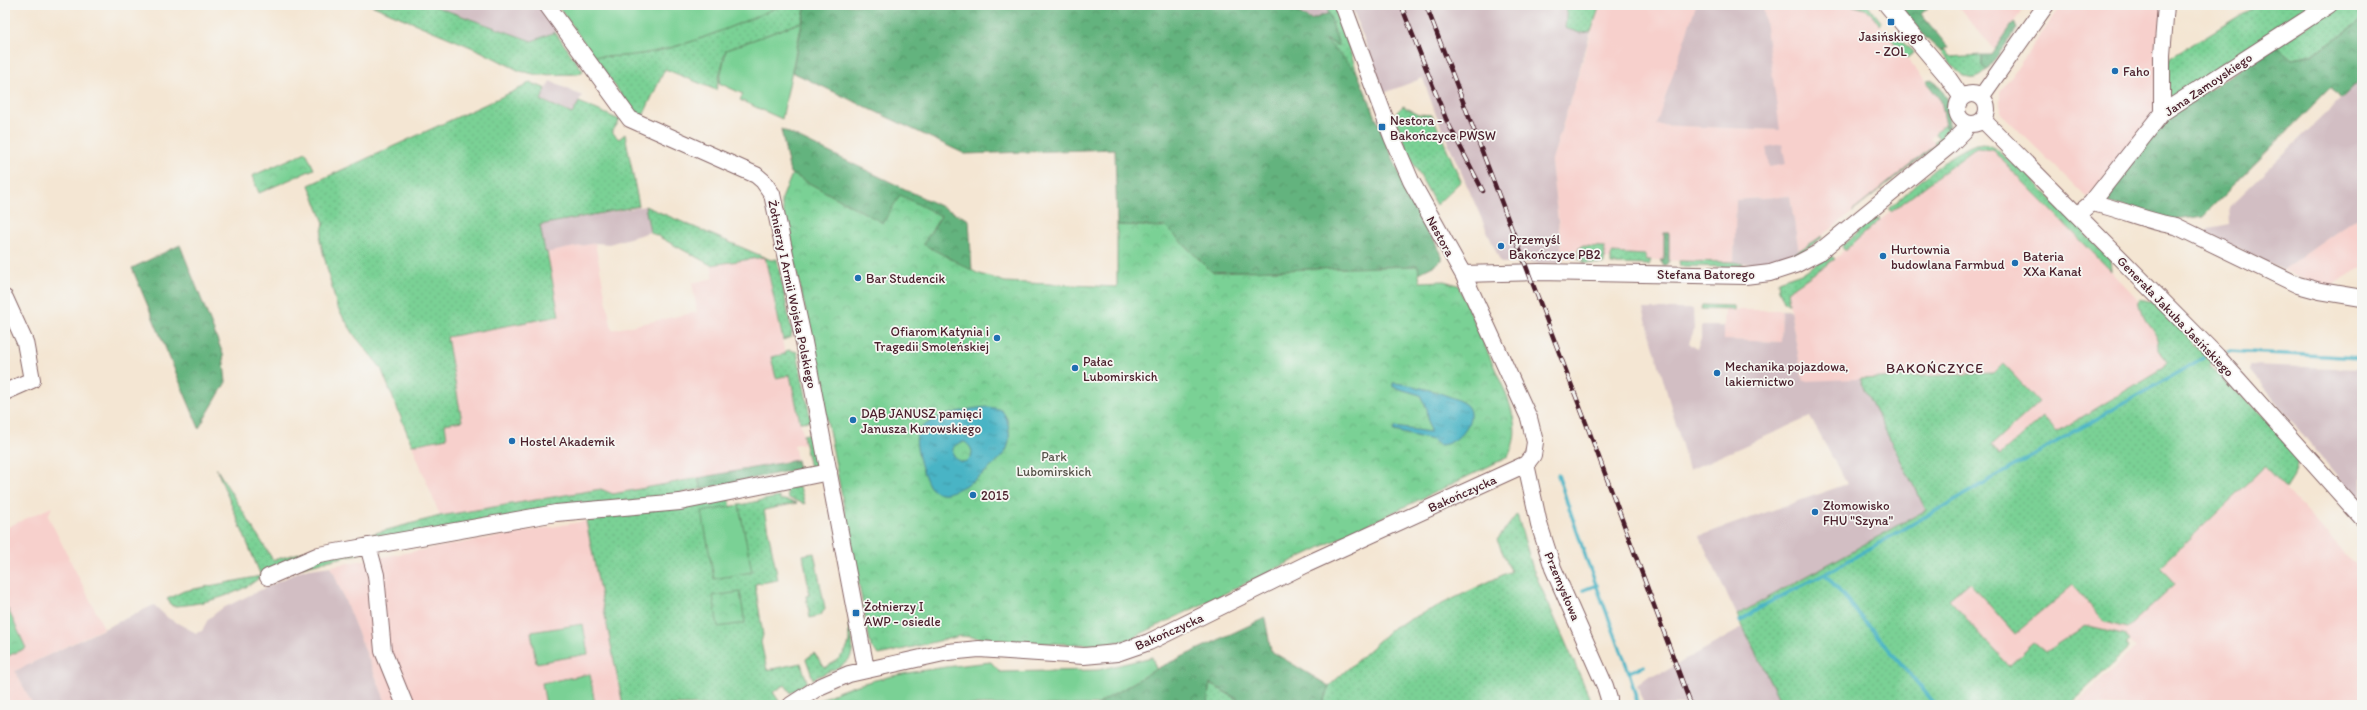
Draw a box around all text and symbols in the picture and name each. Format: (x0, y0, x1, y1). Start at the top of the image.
marker: Jasińskiego - ZOL (1886, 17, 1896, 27)
place label: Jasińskiego - ZOL (1859, 29, 1924, 59)
street label: Jana Zamoyskiego (2162, 49, 2255, 119)
place label: Faho (2123, 64, 2150, 79)
marker: Faho (2110, 66, 2120, 76)
place label: Nestora - Bakończyce PWSW (1390, 113, 1496, 143)
marker: Nestora - Bakończyce PWSW (1377, 122, 1387, 132)
street label: Żołnierzy I Armii Wojska Polskiego (765, 198, 820, 390)
street label: Nestora (1423, 213, 1458, 259)
place label: Przemyśl Bakończyce PB2 (1509, 232, 1601, 262)
marker: Przemyśl Bakończyce PB2 (1496, 241, 1506, 251)
place label: Hurtownia budowlana Farmbud (1891, 242, 2005, 272)
place label: Bateria XXa Kanał (2023, 249, 2082, 279)
marker: Hurtownia budowlana Farmbud (1878, 251, 1888, 261)
street label: Generała Jakuba Jasińskiego (2114, 253, 2237, 380)
marker: Bateria XXa Kanał (2010, 258, 2020, 268)
street label: Stefana Batorego (1657, 267, 1755, 282)
place label: Bar Studencik (866, 271, 945, 286)
marker: Bar Studencik (853, 273, 863, 283)
place label: Ofiarom Katynia i Tragedii Smoleńskiej (874, 324, 989, 354)
marker: Ofiarom Katynia i Tragedii Smoleńskiej (992, 333, 1002, 343)
place label: Pałac Lubomirskich (1083, 354, 1158, 384)
place label: Mechanika pojazdowa, lakiernictwo (1725, 359, 1849, 389)
district label: BAKOŃCZYCE (1886, 360, 1984, 377)
marker: Pałac Lubomirskich (1070, 363, 1080, 373)
marker: Mechanika pojazdowa, lakiernictwo (1712, 368, 1722, 378)
place label: DĄB JANUSZ pamięci Janusza Kurowskiego (861, 406, 982, 436)
marker: DĄB JANUSZ pamięci Janusza Kurowskiego (848, 415, 858, 425)
place label: Hostel Akademik (520, 434, 615, 449)
marker: Hostel Akademik (507, 436, 517, 446)
park label: Park Lubomirskich (1017, 449, 1091, 479)
street label: Bakończycka (1426, 472, 1499, 515)
place label: 2015 (981, 488, 1009, 503)
marker: 2015 (968, 490, 978, 500)
place label: Złomowisko FHU "Szyna" (1823, 498, 1894, 528)
marker: Złomowisko FHU "Szyna" (1810, 507, 1820, 517)
street label: Przemysłowa (1541, 549, 1584, 623)
place label: Żołnierzy I AWP - osiedle (864, 599, 941, 629)
marker: Żołnierzy I AWP - osiedle (851, 608, 861, 618)
street label: Bakończycka (1133, 610, 1206, 653)

